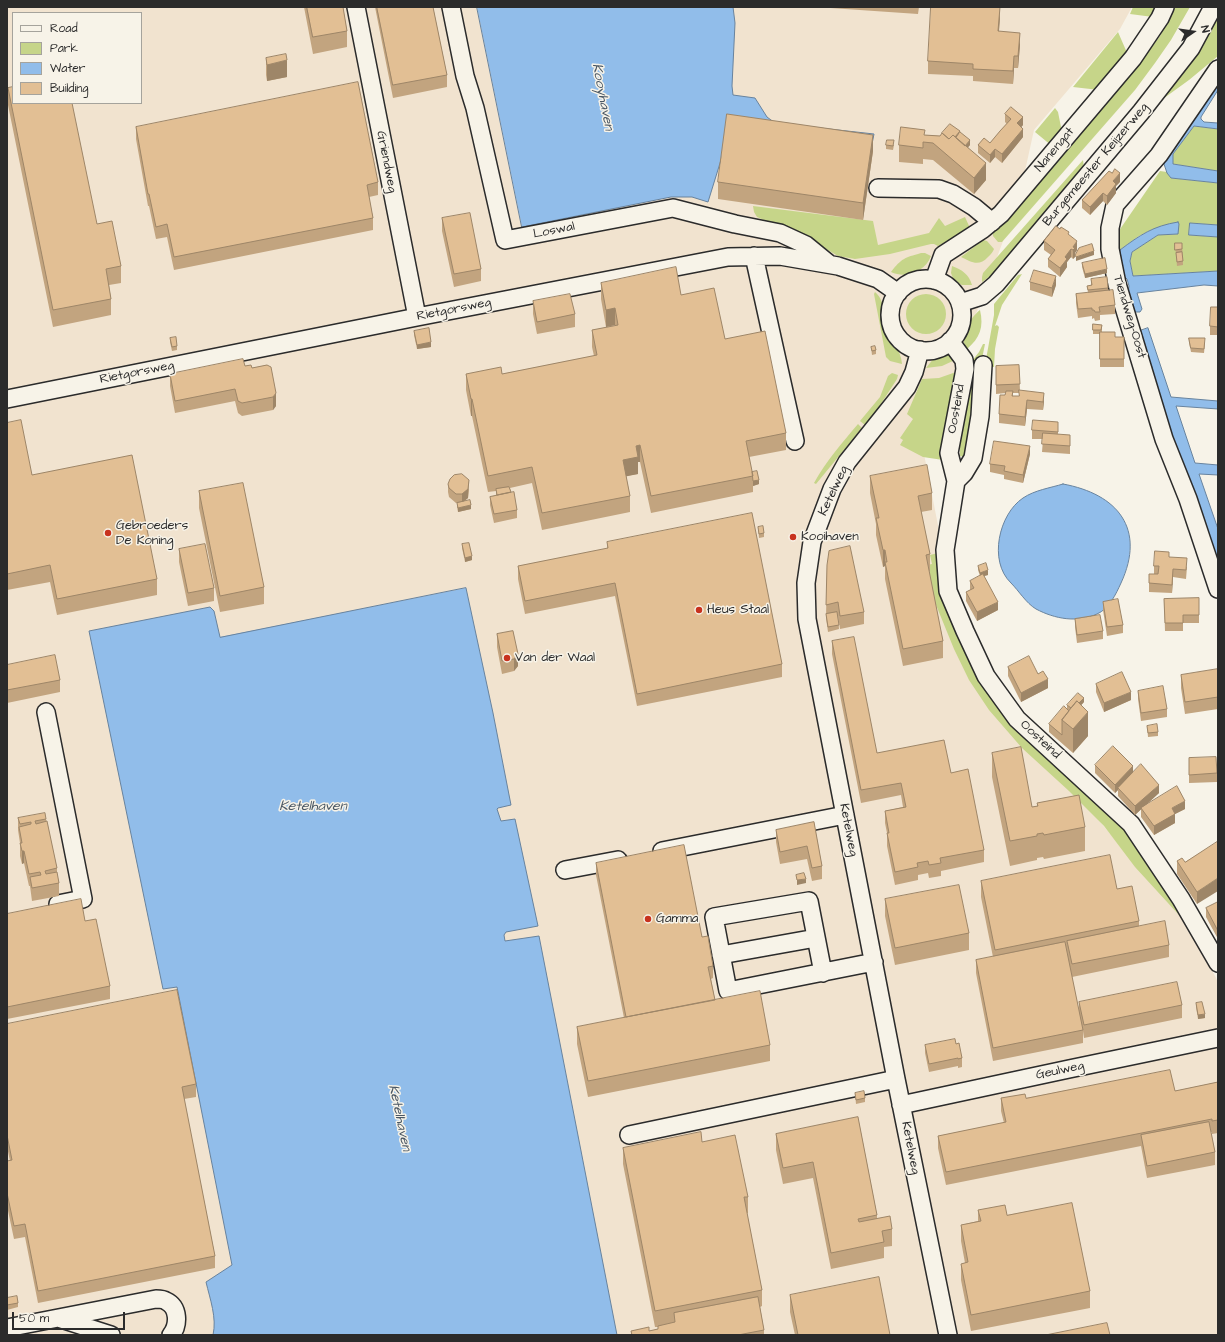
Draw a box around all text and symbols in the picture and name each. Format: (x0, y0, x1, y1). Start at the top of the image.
legend (12, 12, 142, 104)
north arrow (1173, 12, 1213, 52)
text: Road (50, 20, 78, 37)
text: N (1197, 24, 1213, 34)
text: Park (50, 40, 78, 57)
text: Water (50, 60, 85, 77)
water label: Kooyhaven (587, 62, 617, 132)
text: Building (50, 80, 88, 97)
street label: Burgemeester Keijzerweg (1040, 100, 1152, 230)
street label: Nanengat (1032, 125, 1078, 175)
street label: Griendweg (372, 130, 400, 194)
street label: Loswal (532, 219, 576, 243)
street label: Tiendweg-Oost (1109, 273, 1149, 361)
street label: Rietgorsweg (415, 295, 493, 325)
street label: Rietgorsweg (98, 358, 176, 388)
street label: Oosteind (945, 383, 969, 435)
street label: Ketelweg (816, 463, 852, 519)
place label: Gebroeders De Koning (116, 518, 188, 549)
marker: Gebroeders De Koning (103, 528, 113, 538)
place label: Kooihaven (801, 529, 859, 545)
marker: Kooihaven (788, 532, 798, 542)
place label: Heus Staal (707, 602, 769, 618)
marker: Heus Staal (694, 605, 704, 615)
place label: Van der Waal (515, 650, 595, 666)
marker: Van der Waal (502, 653, 512, 663)
street label: Oosteind (1016, 717, 1064, 763)
water label: Ketelhaven (279, 799, 347, 815)
street label: Ketelweg (835, 802, 861, 858)
place label: Gamma (656, 911, 698, 927)
marker: Gamma (643, 914, 653, 924)
street label: Geulweg (1034, 1058, 1086, 1084)
water label: Ketelhaven (384, 1083, 414, 1153)
street label: Ketelweg (897, 1120, 923, 1176)
scale bar (14, 1304, 127, 1330)
text: 50 m (19, 1310, 49, 1327)

